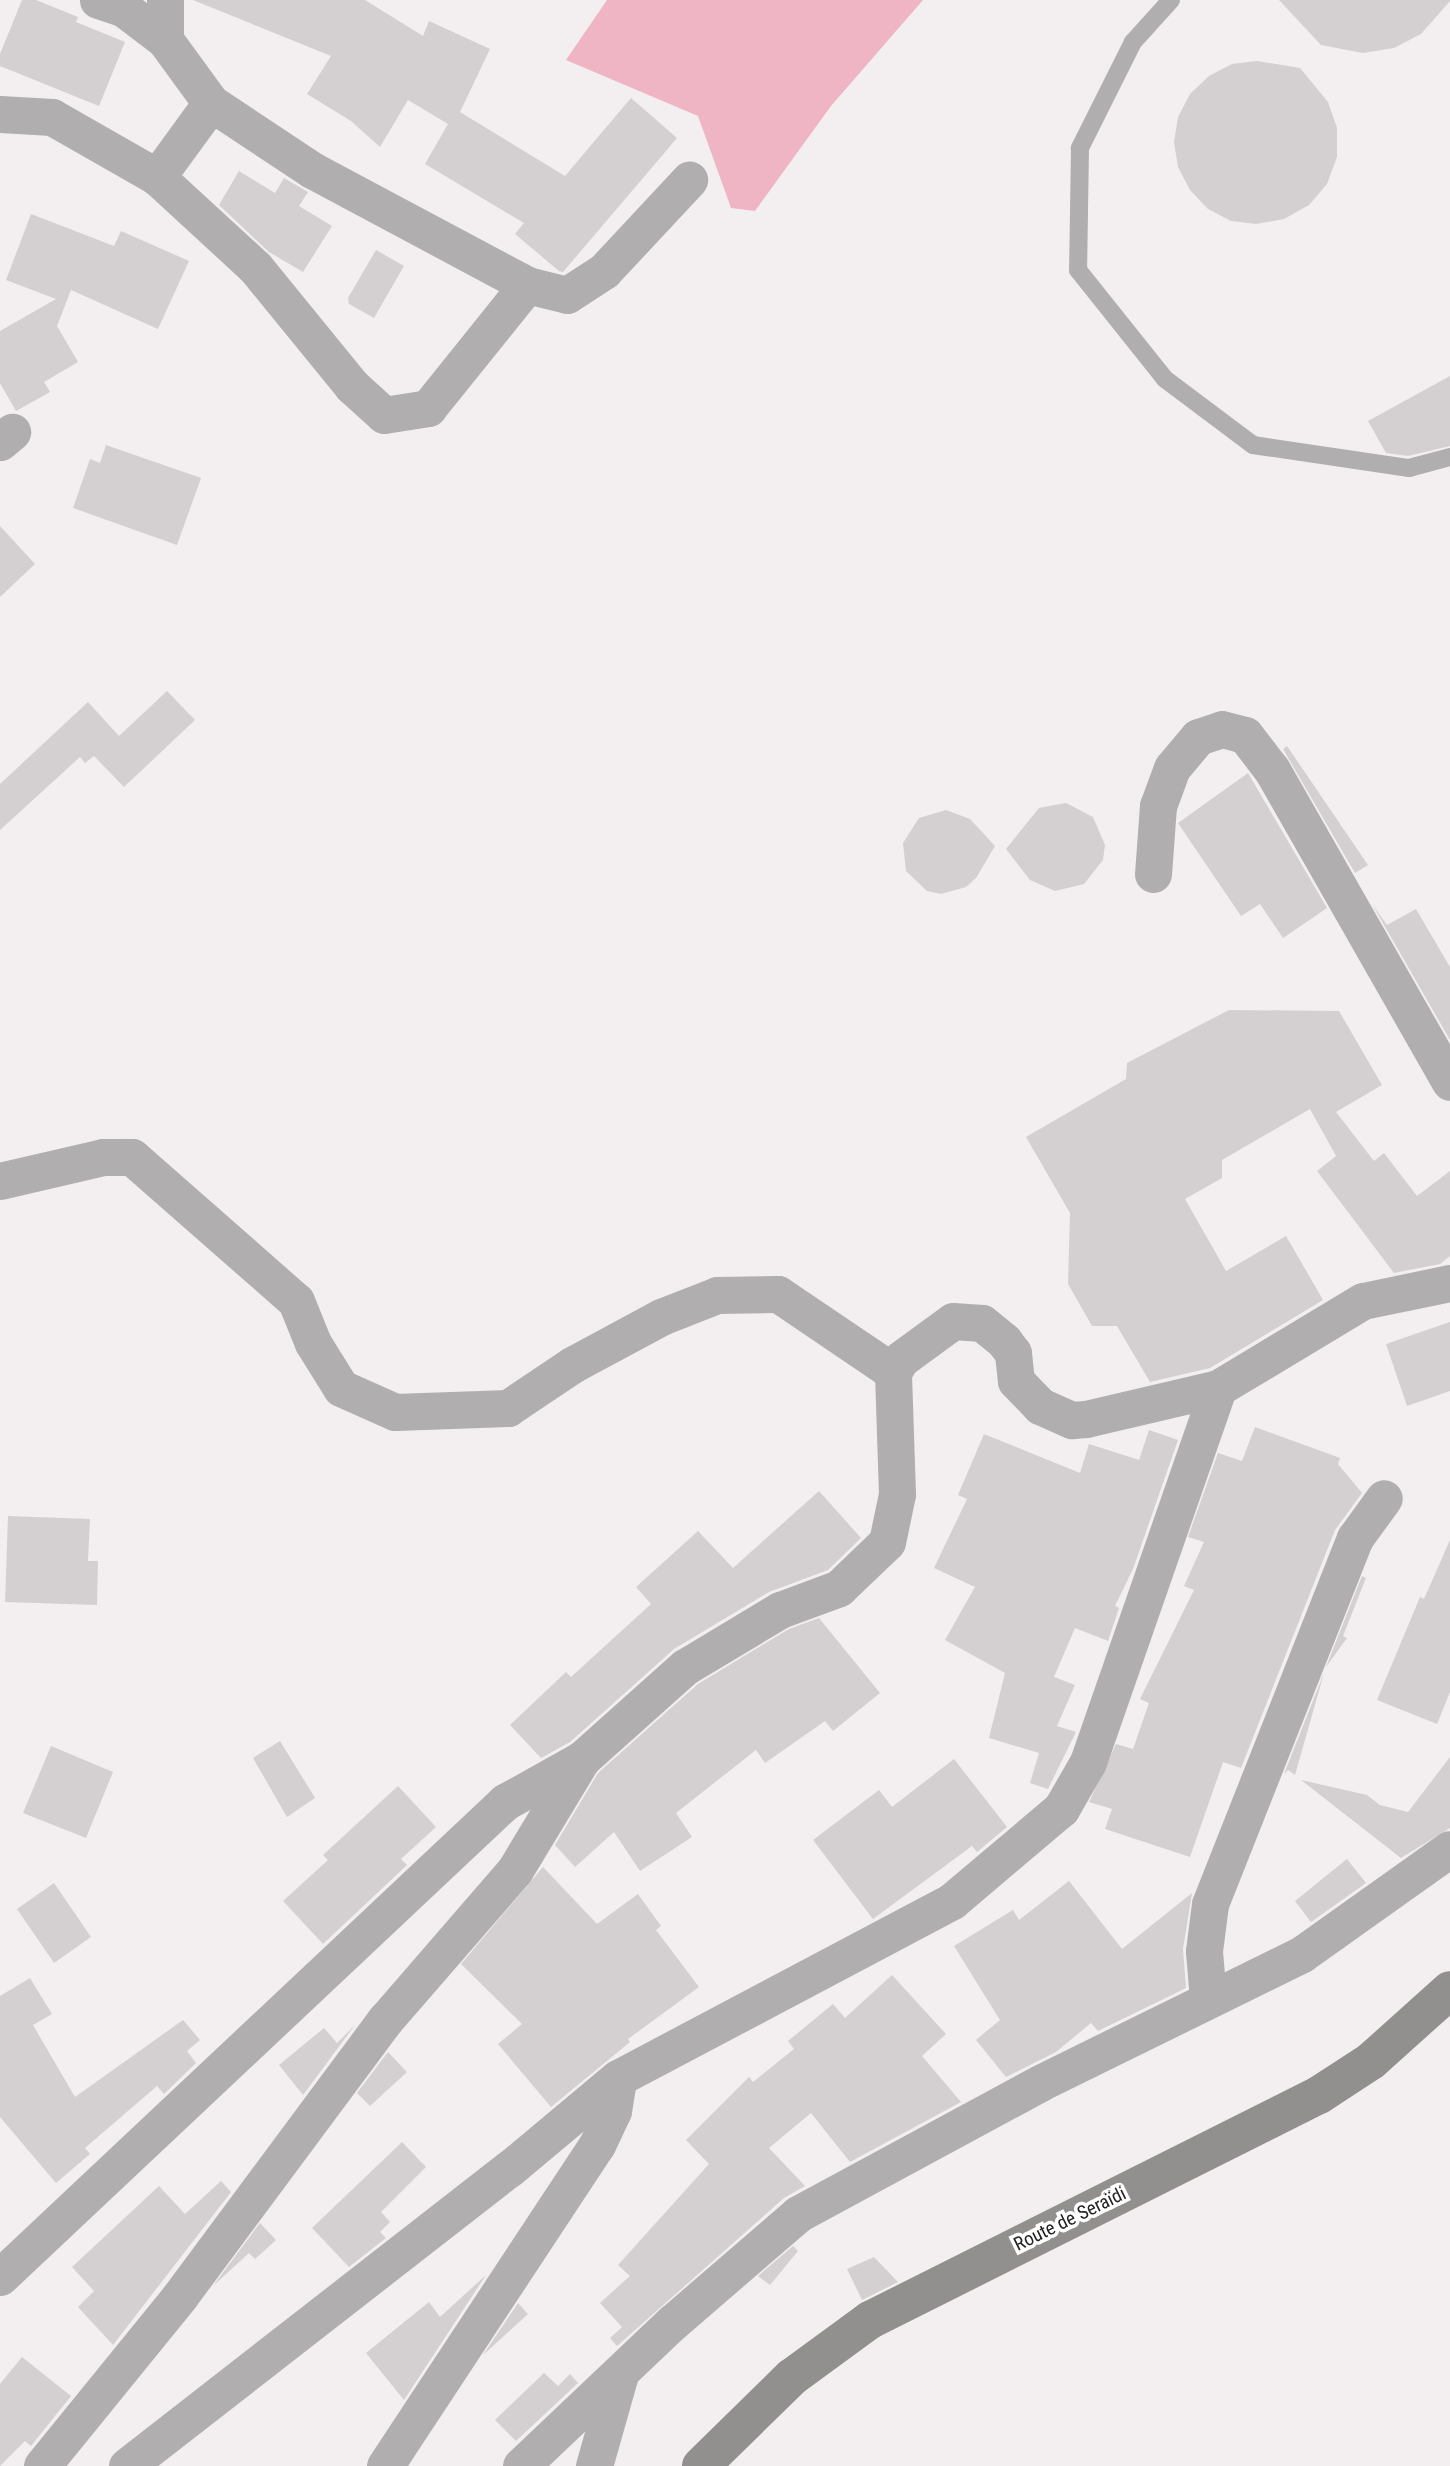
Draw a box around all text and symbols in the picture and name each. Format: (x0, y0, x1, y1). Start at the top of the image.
street label: Route de Seraïdi (1010, 2182, 1130, 2256)

